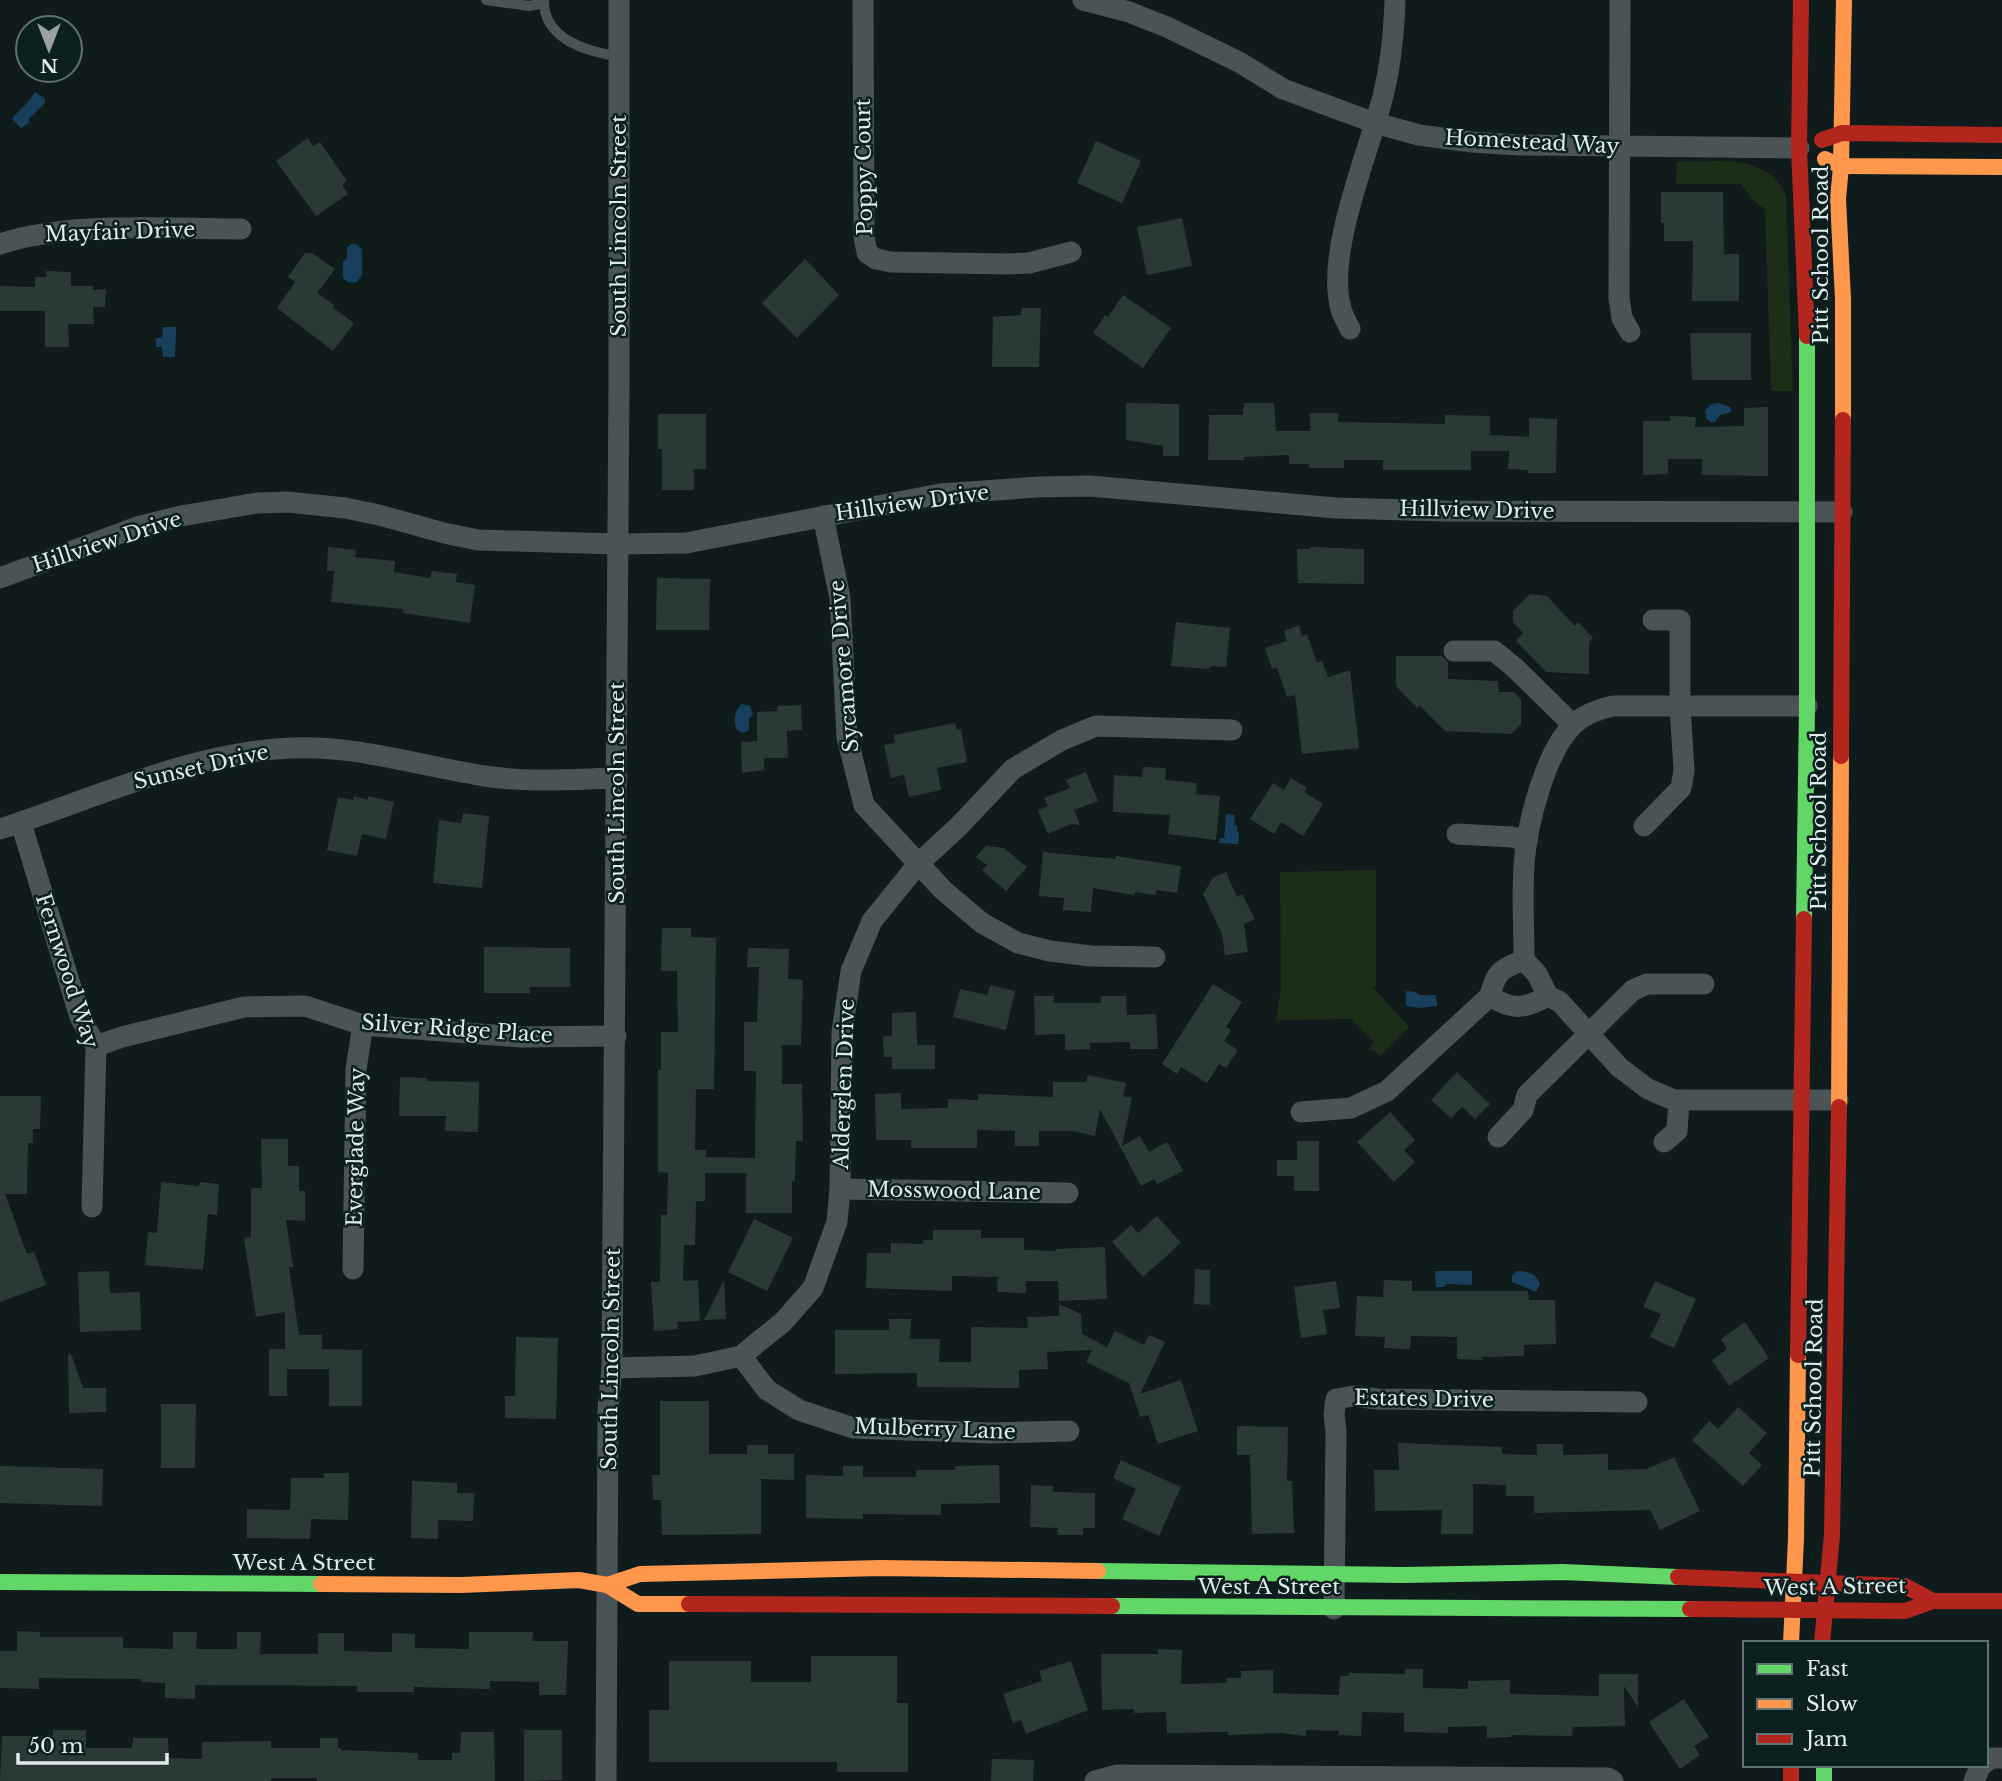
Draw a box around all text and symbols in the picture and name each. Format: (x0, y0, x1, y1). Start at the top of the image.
north arrow (14, 14, 84, 84)
text: N (40, 54, 58, 77)
street label: Poppy Court (850, 98, 878, 236)
street label: South Lincoln Street (606, 115, 632, 337)
street label: Homestead Way (1444, 124, 1621, 160)
street label: Pitt School Road (1808, 166, 1834, 344)
street label: Mayfair Drive (44, 216, 196, 248)
street label: Hillview Drive (833, 479, 991, 527)
street label: Hillview Drive (1399, 496, 1555, 524)
street label: Hillview Drive (29, 506, 185, 578)
street label: Sycamore Drive (824, 579, 864, 753)
street label: South Lincoln Street (604, 682, 630, 904)
street label: Pitt School Road (1806, 732, 1832, 910)
street label: Sunset Drive (131, 739, 271, 795)
street label: Fernwood Way (30, 890, 104, 1052)
street label: Alderglen Drive (828, 998, 860, 1171)
street label: Silver Ridge Place (360, 1009, 554, 1049)
street label: Everglade Way (342, 1067, 370, 1227)
street label: Mosswood Lane (867, 1176, 1041, 1206)
street label: South Lincoln Street (596, 1248, 626, 1470)
street label: Pitt School Road (1799, 1298, 1829, 1478)
street label: Estates Drive (1354, 1385, 1494, 1413)
street label: Mulberry Lane (854, 1413, 1016, 1445)
street label: West A Street (232, 1550, 375, 1576)
street label: West A Street (1763, 1573, 1906, 1601)
street label: West A Street (1197, 1574, 1340, 1600)
legend (1743, 1641, 1988, 1767)
text: Fast (1806, 1656, 1848, 1682)
text: Slow (1806, 1691, 1858, 1717)
scale bar (18, 1722, 166, 1766)
text: Jam (1803, 1726, 1848, 1752)
text: 50 m (28, 1733, 84, 1759)

